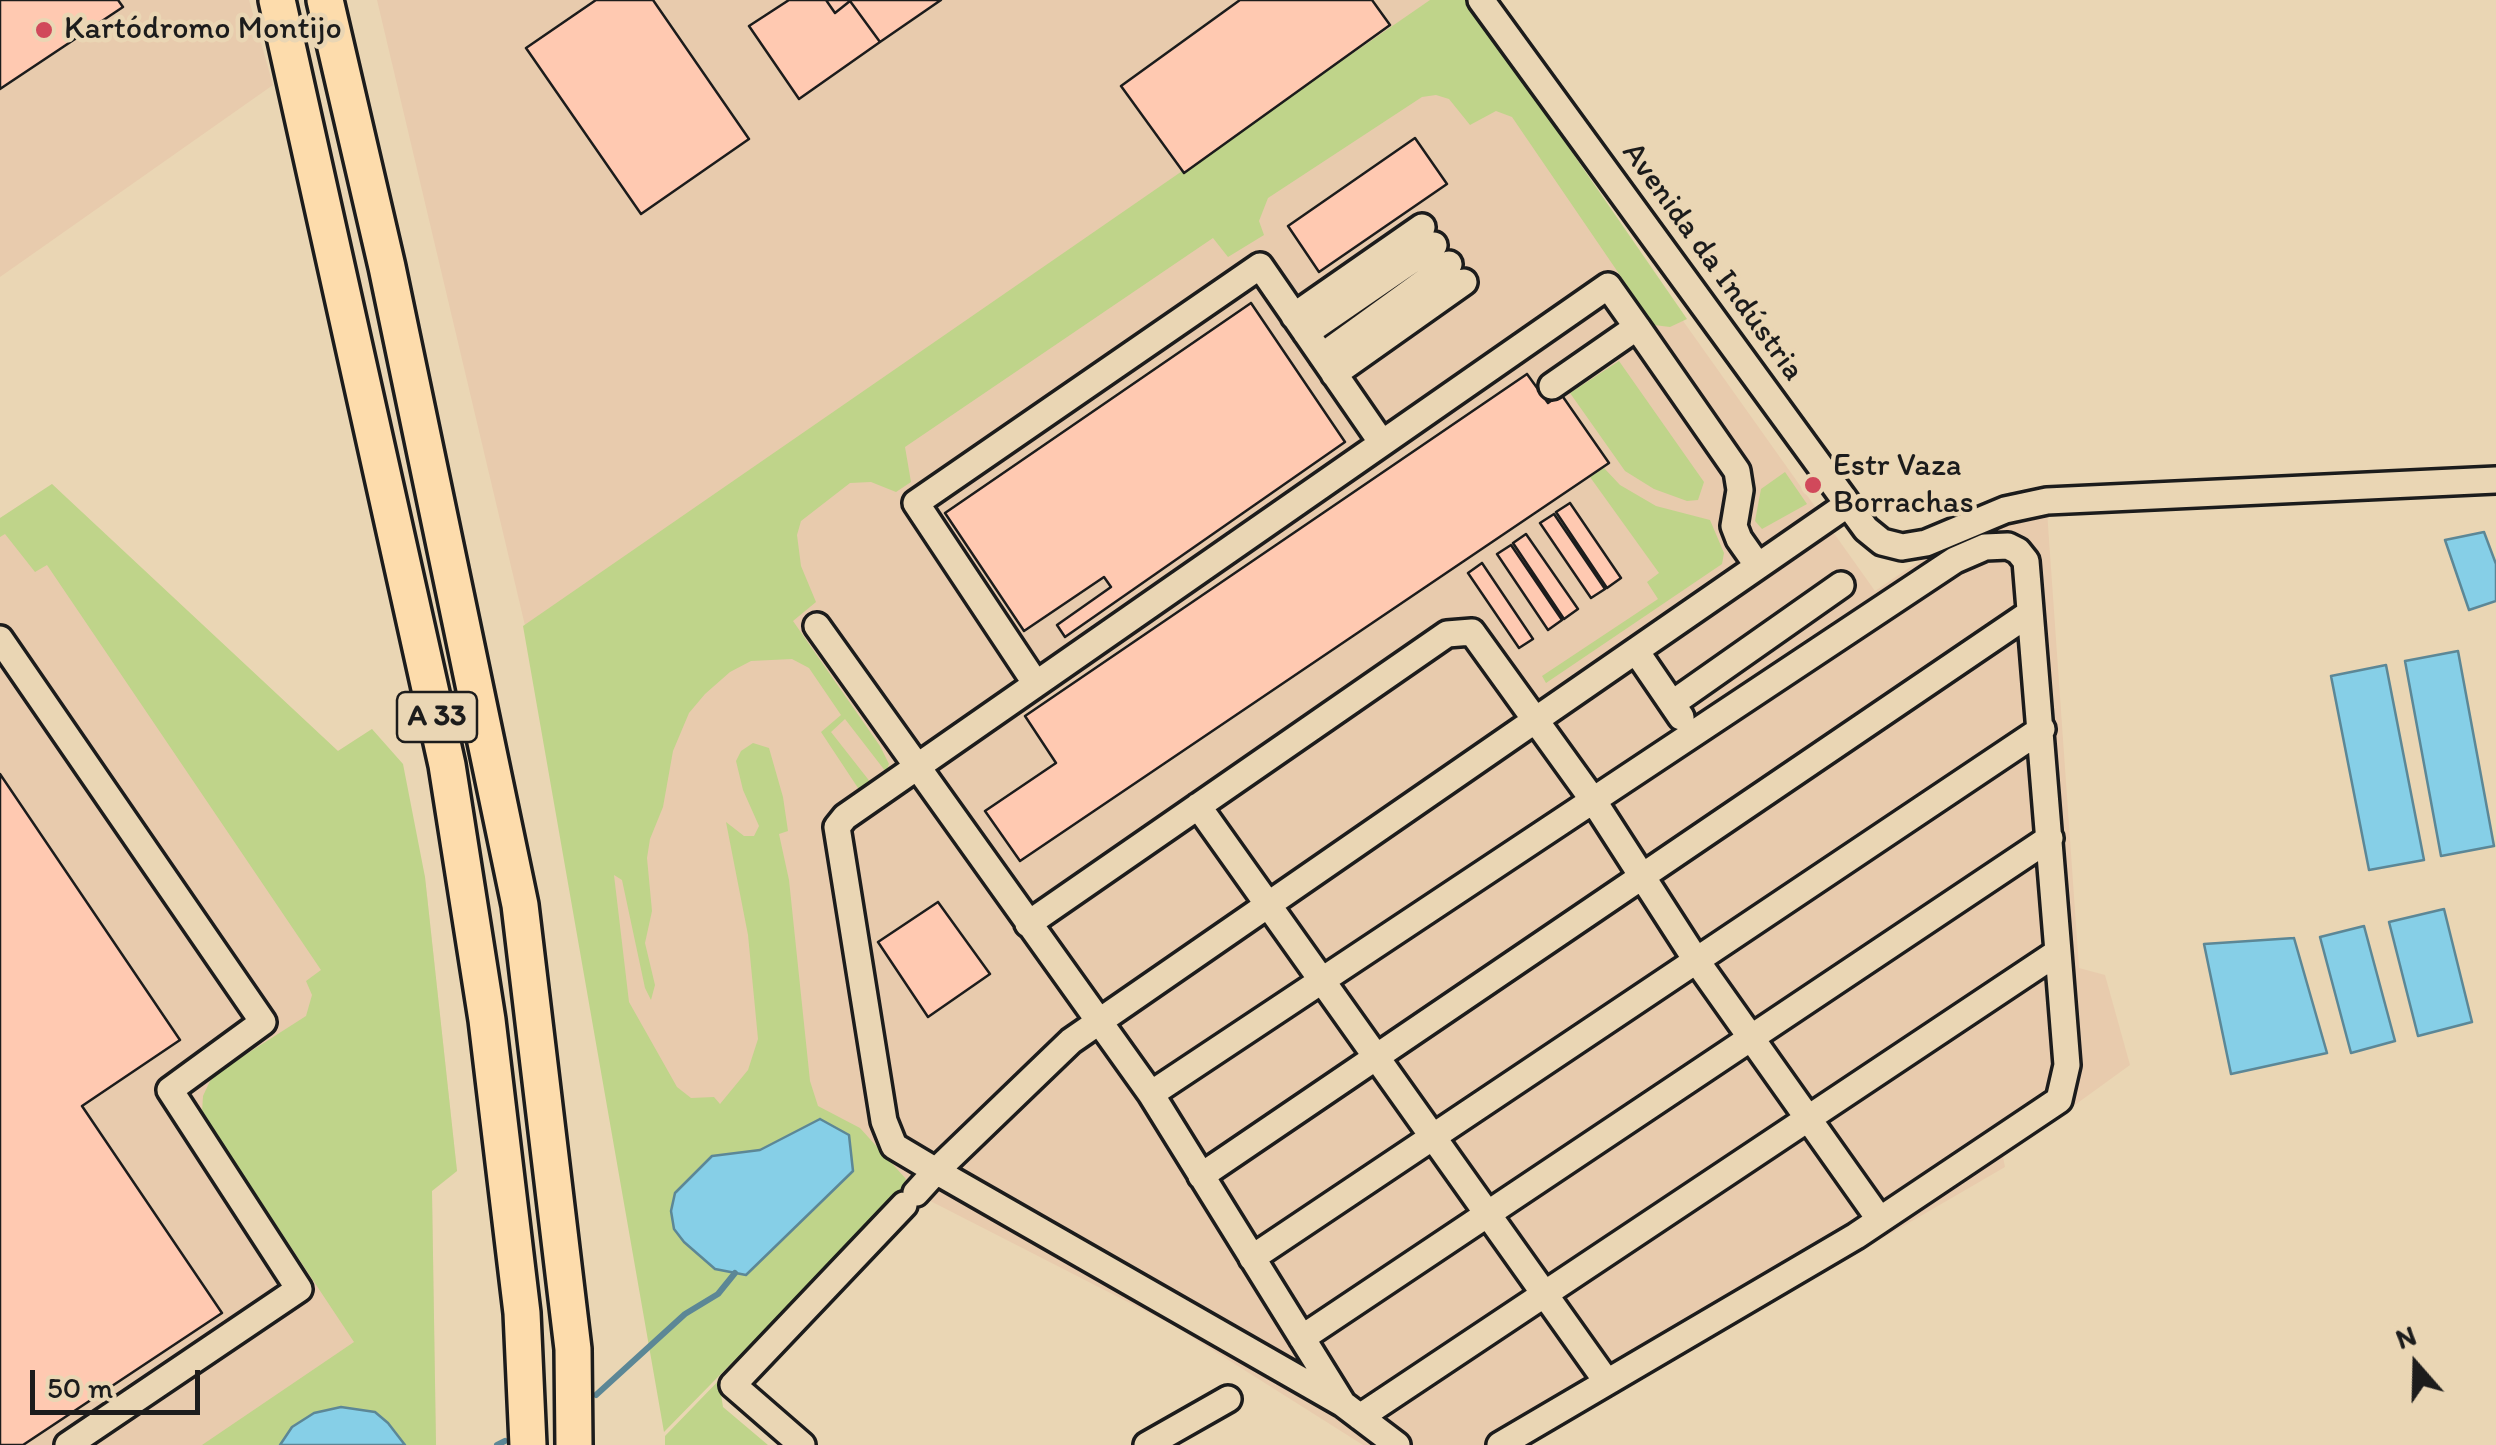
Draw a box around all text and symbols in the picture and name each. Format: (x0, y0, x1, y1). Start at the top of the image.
place label: Kartódromo Montijo (64, 11, 342, 49)
marker: Kartódromo Montijo (33, 19, 55, 41)
street label: Avenida da Indústria (1613, 135, 1811, 389)
place label: Estr Vaza Borrachas (1833, 448, 1974, 523)
marker: Estr Vaza Borrachas (1802, 474, 1824, 496)
road number: A 33 (397, 692, 477, 742)
north arrow (2366, 1315, 2466, 1415)
text: N (2391, 1318, 2420, 1356)
scale bar (35, 1350, 205, 1412)
text: 50 m (47, 1369, 113, 1406)

